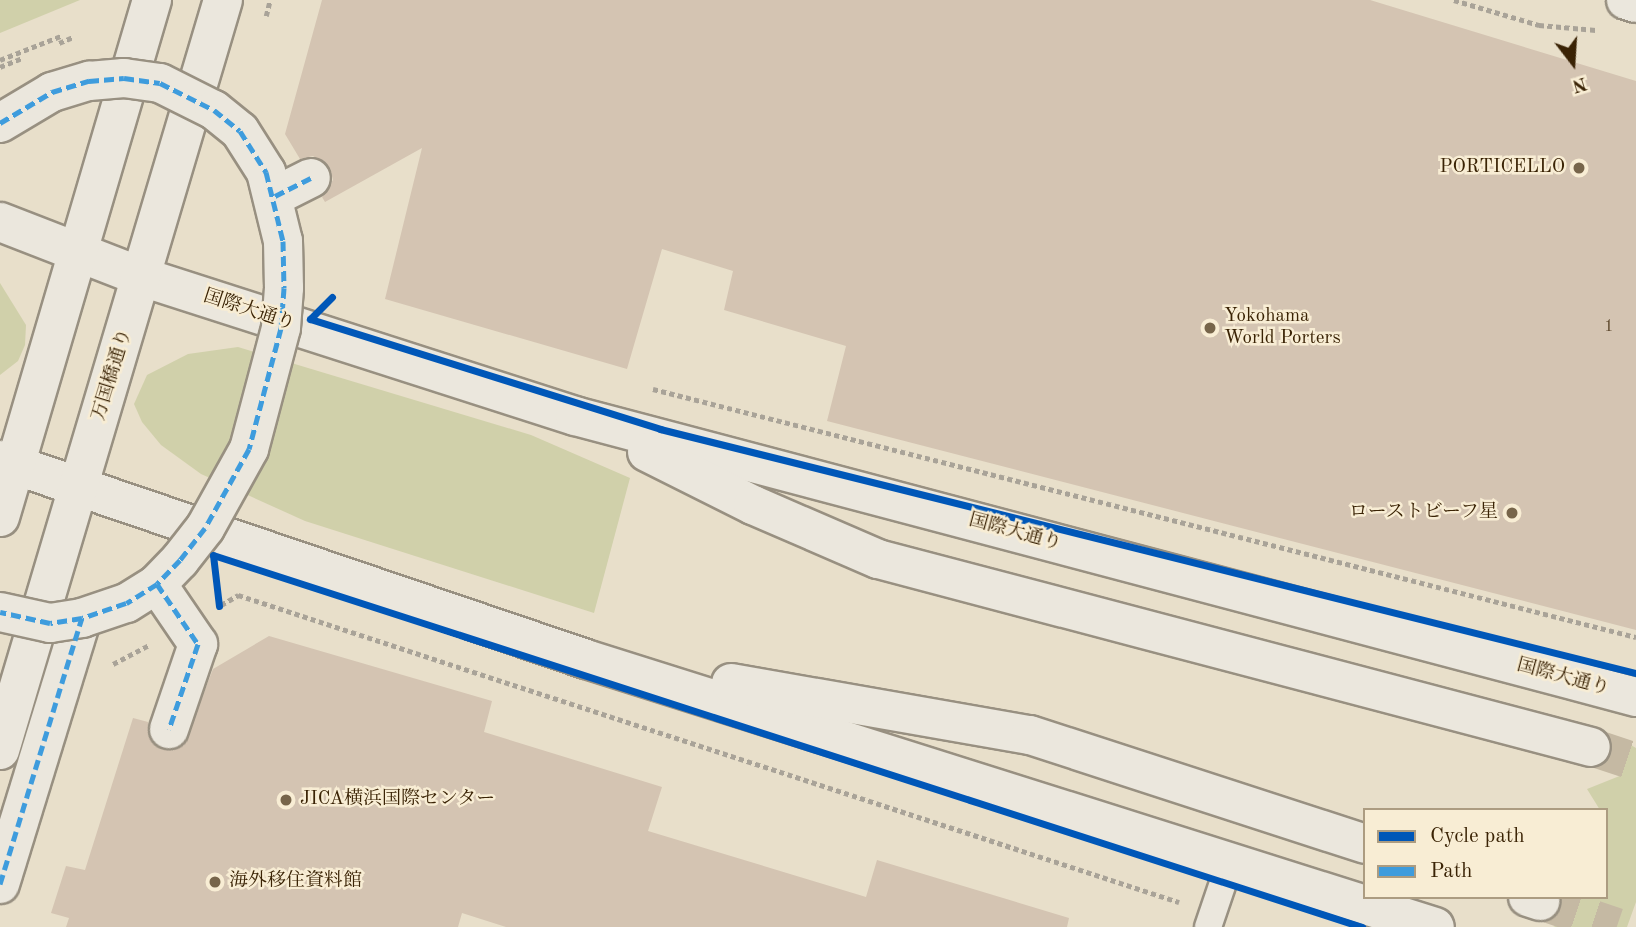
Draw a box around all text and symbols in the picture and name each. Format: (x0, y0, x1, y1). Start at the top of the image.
north arrow (1538, 28, 1608, 98)
text: N (1570, 72, 1589, 95)
place label: PORTICELLO (1440, 157, 1565, 179)
marker: PORTICELLO (1571, 160, 1587, 176)
street label: 国際大通り (200, 285, 298, 337)
place label: Yokohama World Porters (1224, 306, 1341, 350)
house number: 1 (1604, 317, 1614, 337)
marker: Yokohama World Porters (1202, 320, 1218, 336)
street label: 万国橋通り (88, 326, 138, 424)
place label: ローストビーフ星 (1347, 502, 1498, 524)
marker: ローストビーフ星 (1504, 505, 1520, 521)
street label: 国際大通り (966, 510, 1064, 556)
street label: 国際大通り (1514, 655, 1612, 701)
place label: JICA横浜国際センター (300, 789, 496, 811)
marker: JICA横浜国際センター (278, 792, 294, 808)
legend (1363, 808, 1608, 899)
text: Cycle path (1430, 826, 1525, 847)
text: Path (1430, 861, 1473, 882)
place label: 海外移住資料館 (229, 871, 362, 893)
marker: 海外移住資料館 (207, 874, 223, 890)

